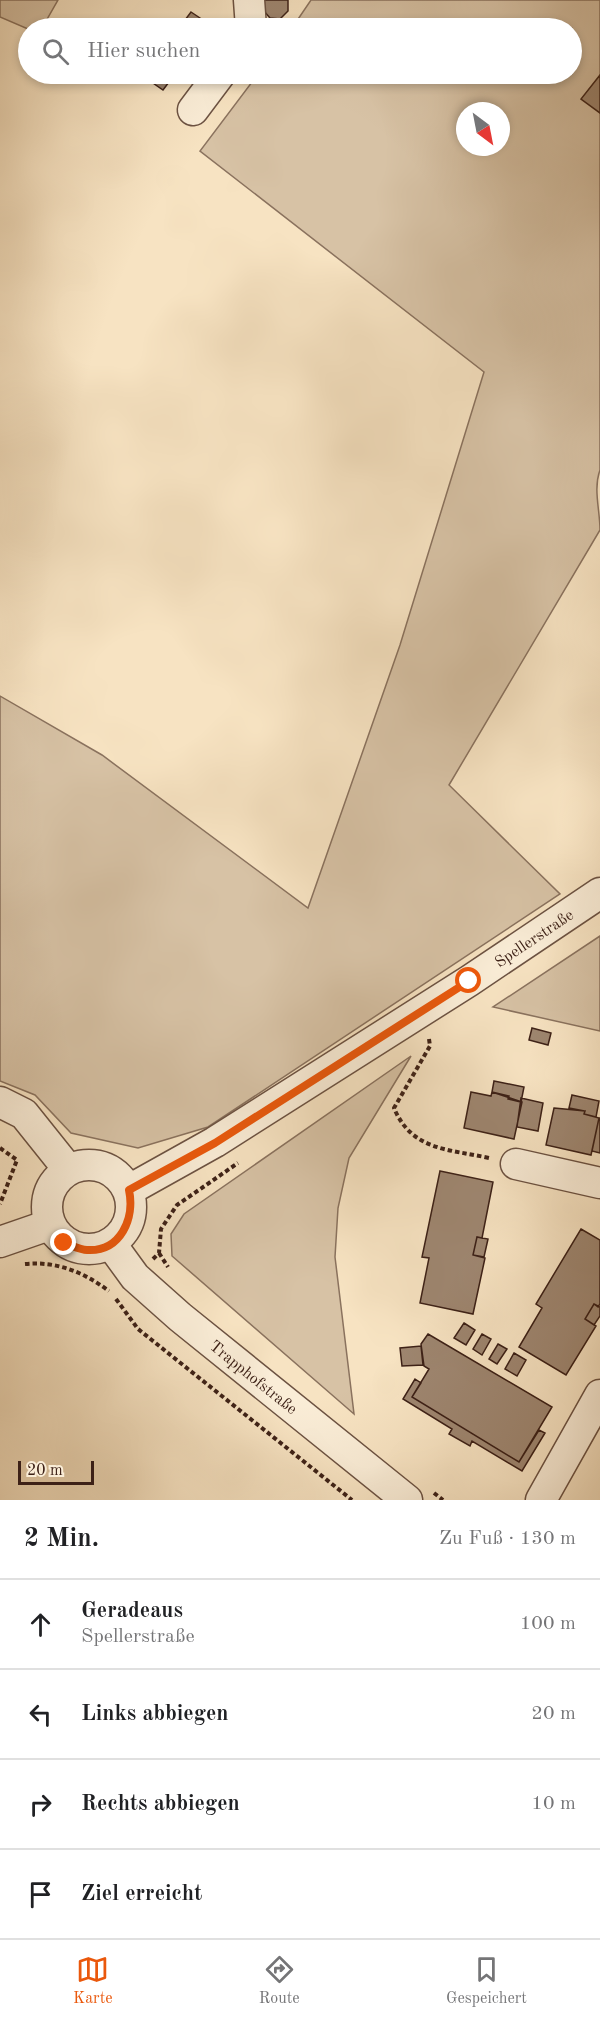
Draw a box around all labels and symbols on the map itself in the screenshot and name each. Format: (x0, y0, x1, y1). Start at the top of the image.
north arrow (456, 102, 510, 156)
street label: Spellerstraße (492, 907, 577, 971)
route start (455, 967, 481, 993)
route end (50, 1229, 76, 1255)
street label: Trapphofstraße (206, 1338, 299, 1418)
scale bar (18, 1458, 94, 1486)

